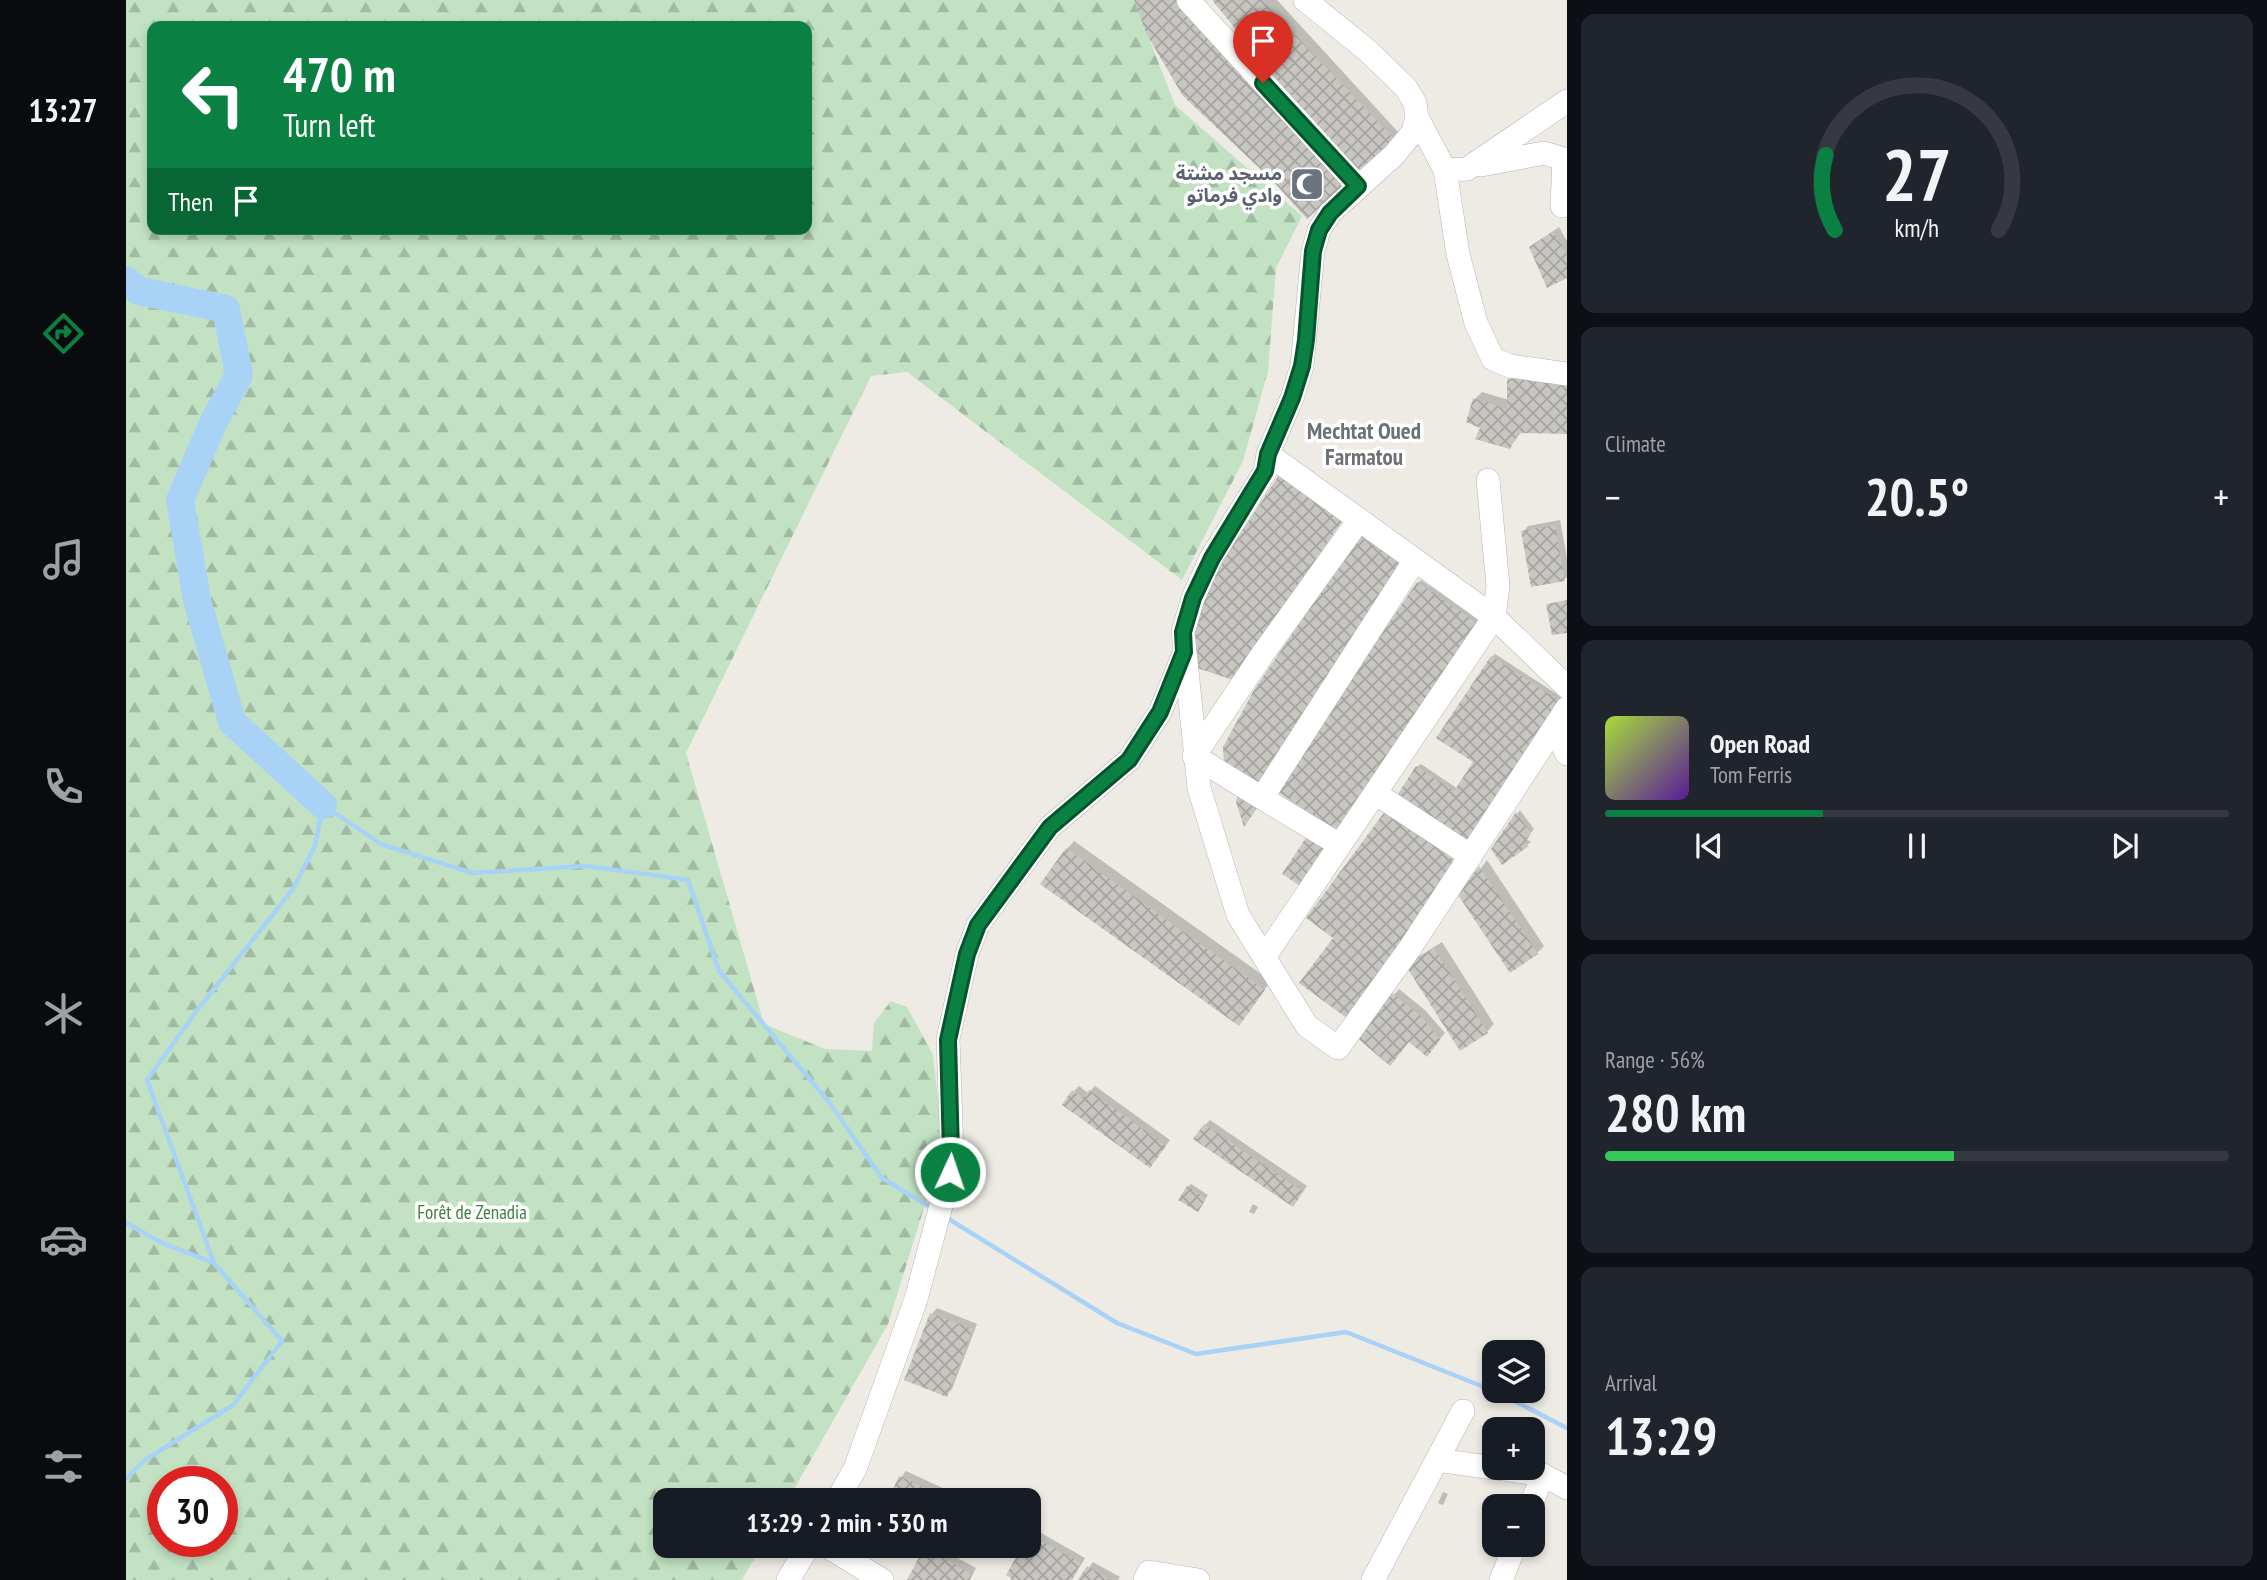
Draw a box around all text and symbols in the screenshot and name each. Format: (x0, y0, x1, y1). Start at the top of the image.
pin (1233, 11, 1293, 83)
icon: arrive (1244, 22, 1282, 60)
text: 470 m (283, 42, 396, 106)
icon: left (168, 49, 259, 140)
text: 13:27 (28, 89, 98, 131)
text: Turn left (283, 104, 375, 146)
text: 27 (1882, 126, 1952, 220)
place label: مسجد مشتة وادي فرماتو (1176, 161, 1282, 210)
mosque icon: مسجد مشتة وادي فرماتو (1288, 165, 1326, 203)
icon: arrive (227, 182, 265, 220)
text: Then (168, 185, 213, 218)
text: km/h (1895, 211, 1939, 243)
icon: directions (39, 309, 88, 358)
district label: Mechtat Oued Farmatou (1307, 416, 1421, 471)
text: Climate (1605, 429, 1666, 458)
text: 20.5° (1865, 463, 1969, 530)
text: − (1605, 472, 1621, 521)
text: + (2213, 472, 2229, 521)
icon: music (39, 535, 88, 584)
text: Open Road (1710, 727, 1810, 760)
text: Tom Ferris (1710, 760, 1792, 789)
icon: phone (39, 762, 88, 811)
icon: previous (1690, 827, 1728, 865)
icon: pause (1898, 827, 1936, 865)
icon: next (2106, 827, 2144, 865)
icon: climate (39, 989, 88, 1038)
text: Range · 56% (1605, 1045, 1705, 1074)
text: 280 km (1605, 1079, 1746, 1146)
position arrow (913, 1135, 987, 1209)
park label: Forêt de Zenadia (417, 1200, 527, 1224)
icon: car (39, 1215, 88, 1264)
map controls (1482, 1340, 1545, 1557)
button: layers (1482, 1340, 1545, 1403)
text: Arrival (1605, 1368, 1657, 1397)
text: 13:29 (1605, 1402, 1717, 1469)
button: + (1482, 1417, 1545, 1480)
icon: filters (39, 1442, 88, 1491)
speed limit sign: 30 (147, 1466, 238, 1557)
button: − (1482, 1494, 1545, 1557)
text: 13:29 · 2 min · 530 m (747, 1506, 947, 1539)

